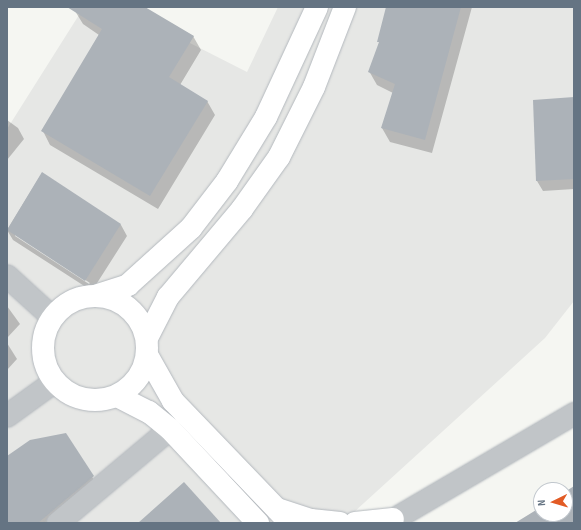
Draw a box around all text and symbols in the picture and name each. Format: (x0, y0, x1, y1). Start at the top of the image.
north arrow (533, 482, 573, 522)
text: N (535, 500, 548, 506)

